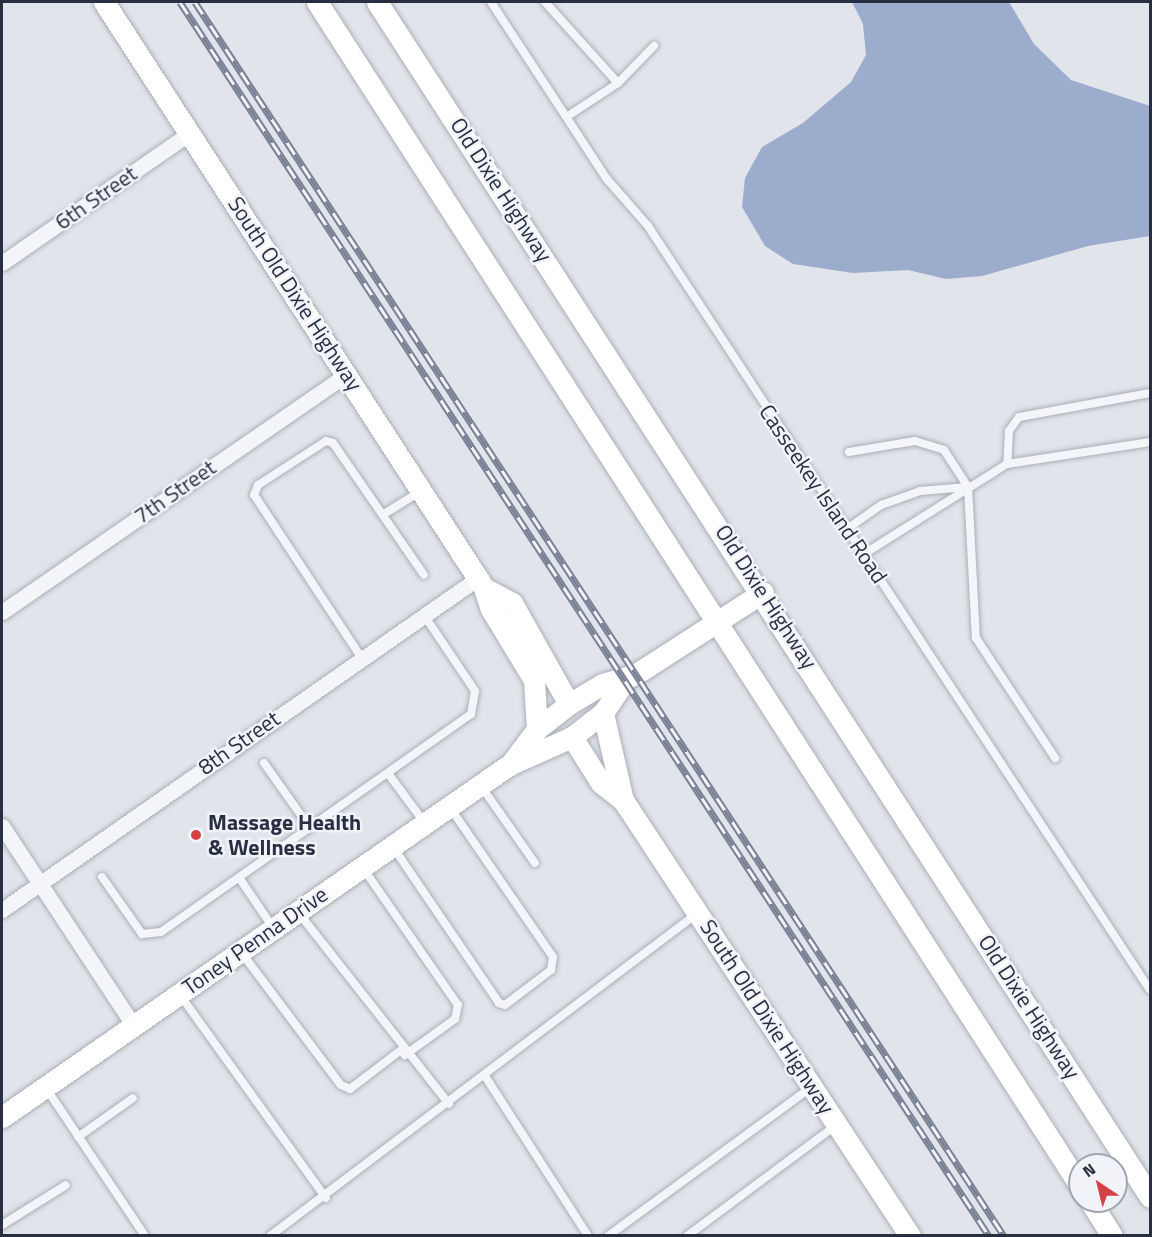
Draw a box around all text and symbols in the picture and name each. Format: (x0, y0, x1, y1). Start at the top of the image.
street label: Old Dixie Highway (445, 113, 557, 267)
street label: 6th Street (50, 160, 142, 236)
street label: South Old Dixie Highway (222, 192, 368, 396)
street label: Casseekey Island Road (753, 400, 893, 588)
street label: 7th Street (129, 454, 221, 530)
street label: Old Dixie Highway (710, 520, 822, 674)
street label: 8th Street (193, 705, 285, 781)
place label: Massage Health & Wellness (208, 809, 361, 860)
marker: Massage Health & Wellness (189, 828, 203, 842)
street label: Toney Penna Drive (177, 881, 333, 1001)
street label: South Old Dixie Highway (694, 915, 840, 1119)
street label: Old Dixie Highway (973, 930, 1085, 1084)
north arrow (1068, 1153, 1128, 1213)
text: N (1077, 1157, 1100, 1183)

